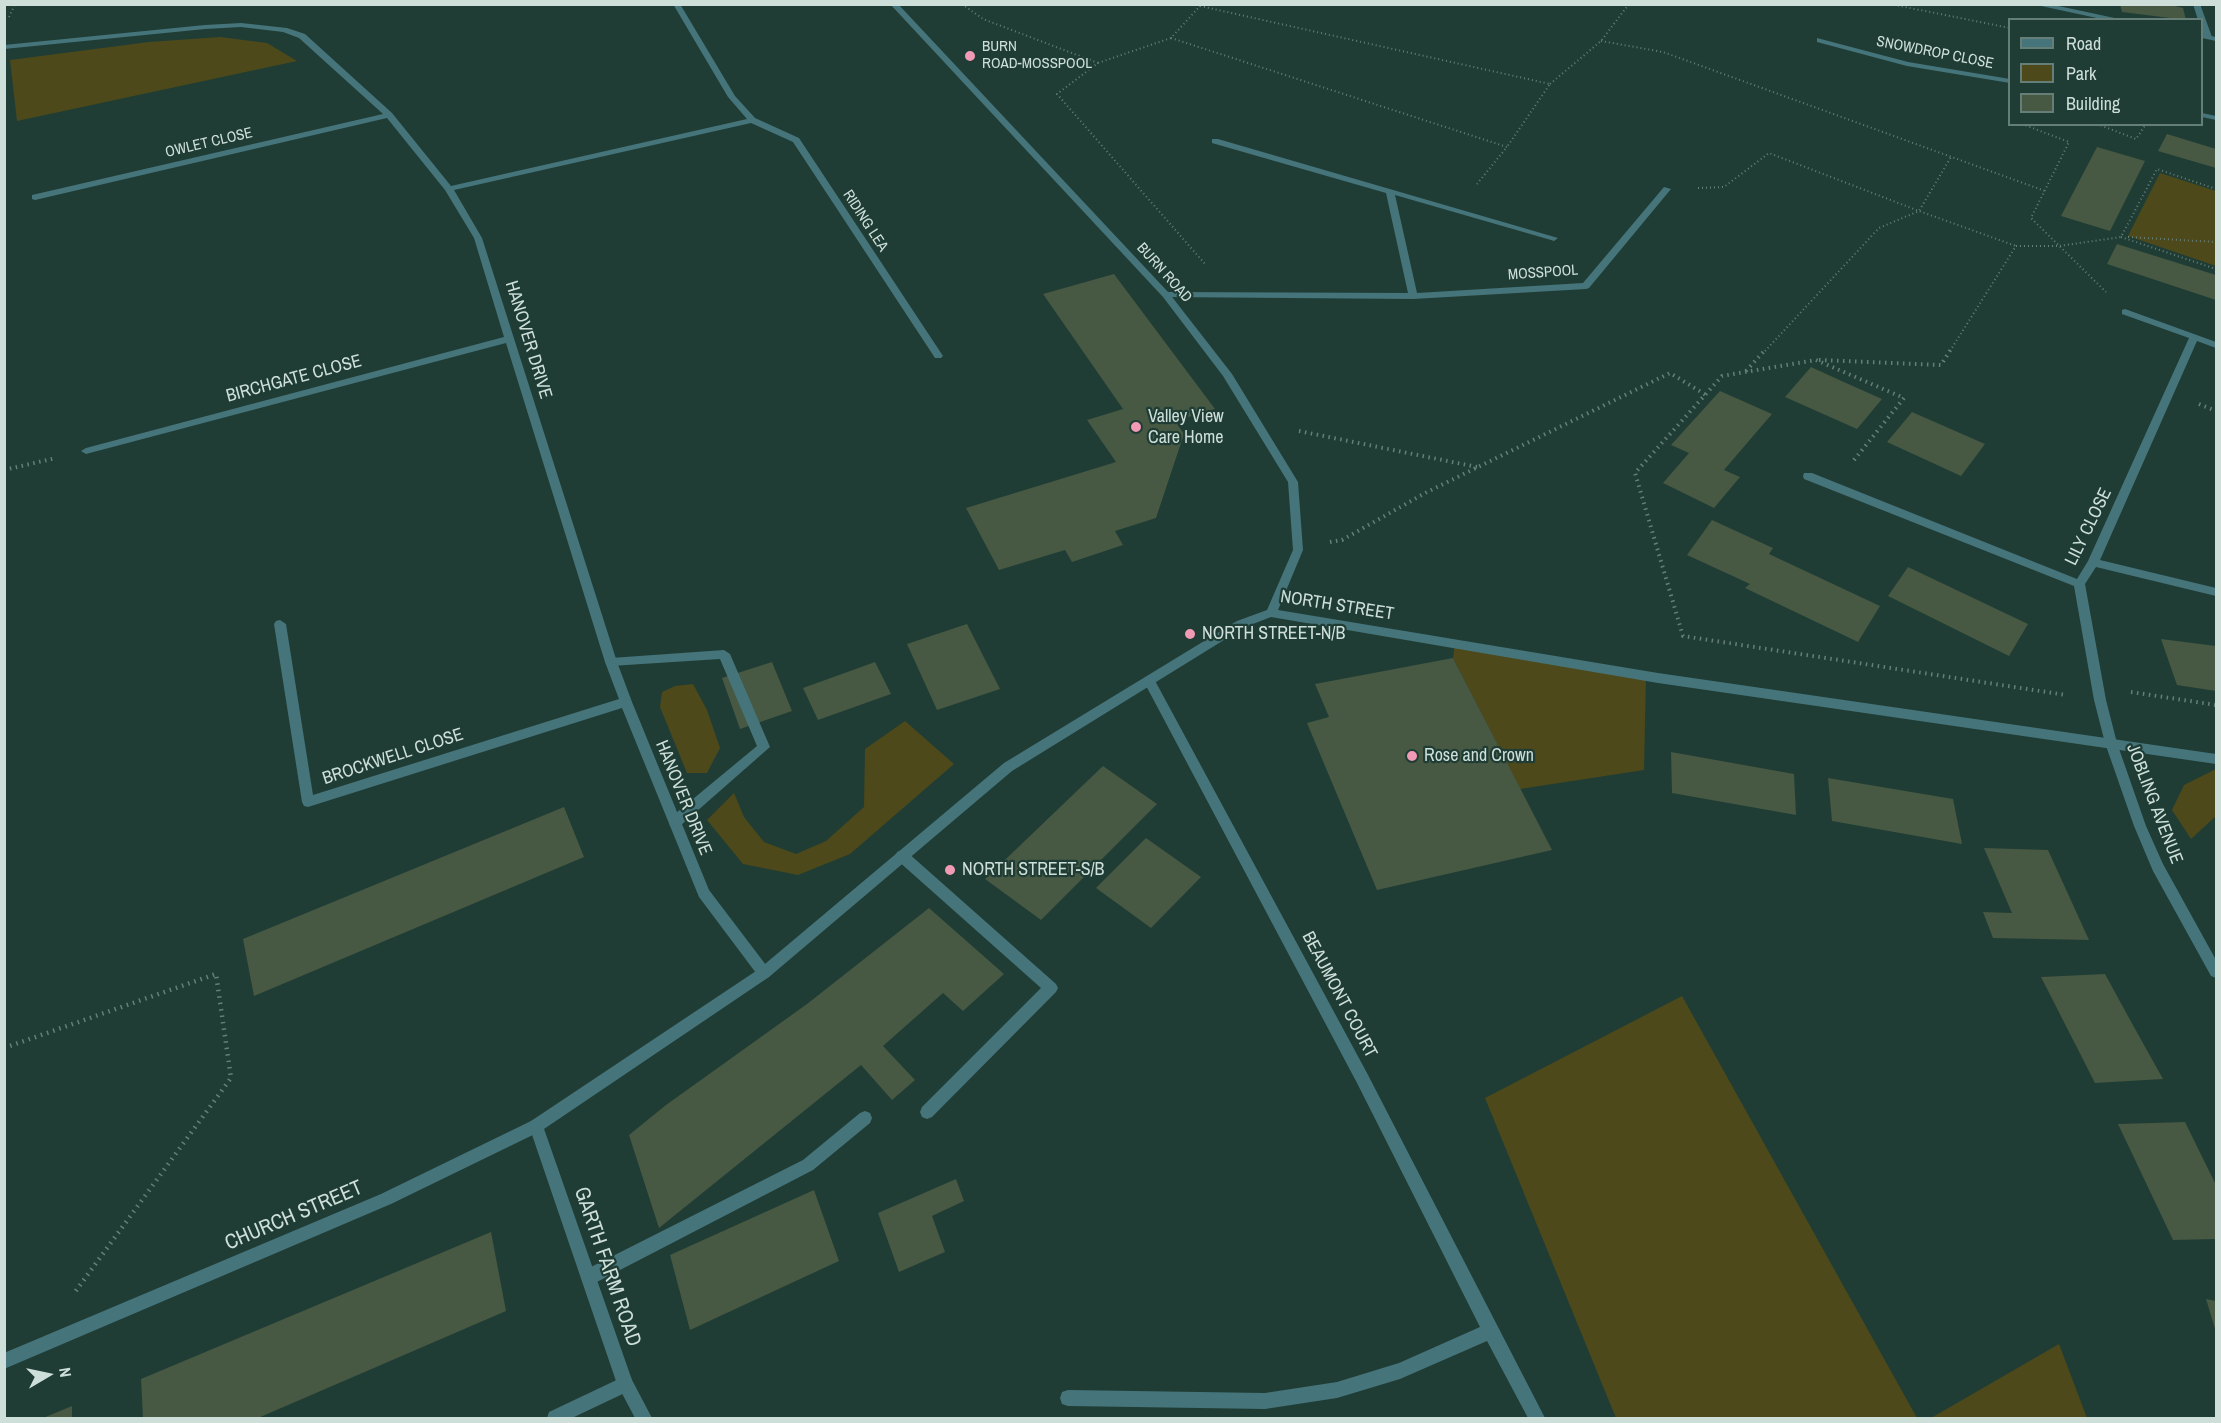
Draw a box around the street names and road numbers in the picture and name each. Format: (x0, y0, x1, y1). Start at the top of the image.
street label: SNOWDROP CLOSE (1875, 33, 1995, 73)
street label: OWLET CLOSE (164, 124, 254, 162)
street label: RIDING LEA (838, 187, 892, 255)
street label: BURN ROAD (1133, 240, 1195, 306)
street label: MOSSPOOL (1507, 262, 1579, 284)
street label: HANOVER DRIVE (500, 278, 556, 402)
street label: BIRCHGATE CLOSE (224, 351, 364, 407)
street label: LILY CLOSE (2061, 485, 2117, 569)
street label: NORTH STREET (1279, 586, 1395, 626)
street label: BROCKWELL CLOSE (320, 724, 466, 790)
street label: HANOVER DRIVE (650, 737, 716, 859)
street label: JOBLING AVENUE (2121, 741, 2187, 867)
street label: BEAUMONT COURT (1297, 928, 1381, 1062)
street label: CHURCH STREET (221, 1176, 367, 1256)
street label: GARTH FARM ROAD (568, 1184, 646, 1350)

